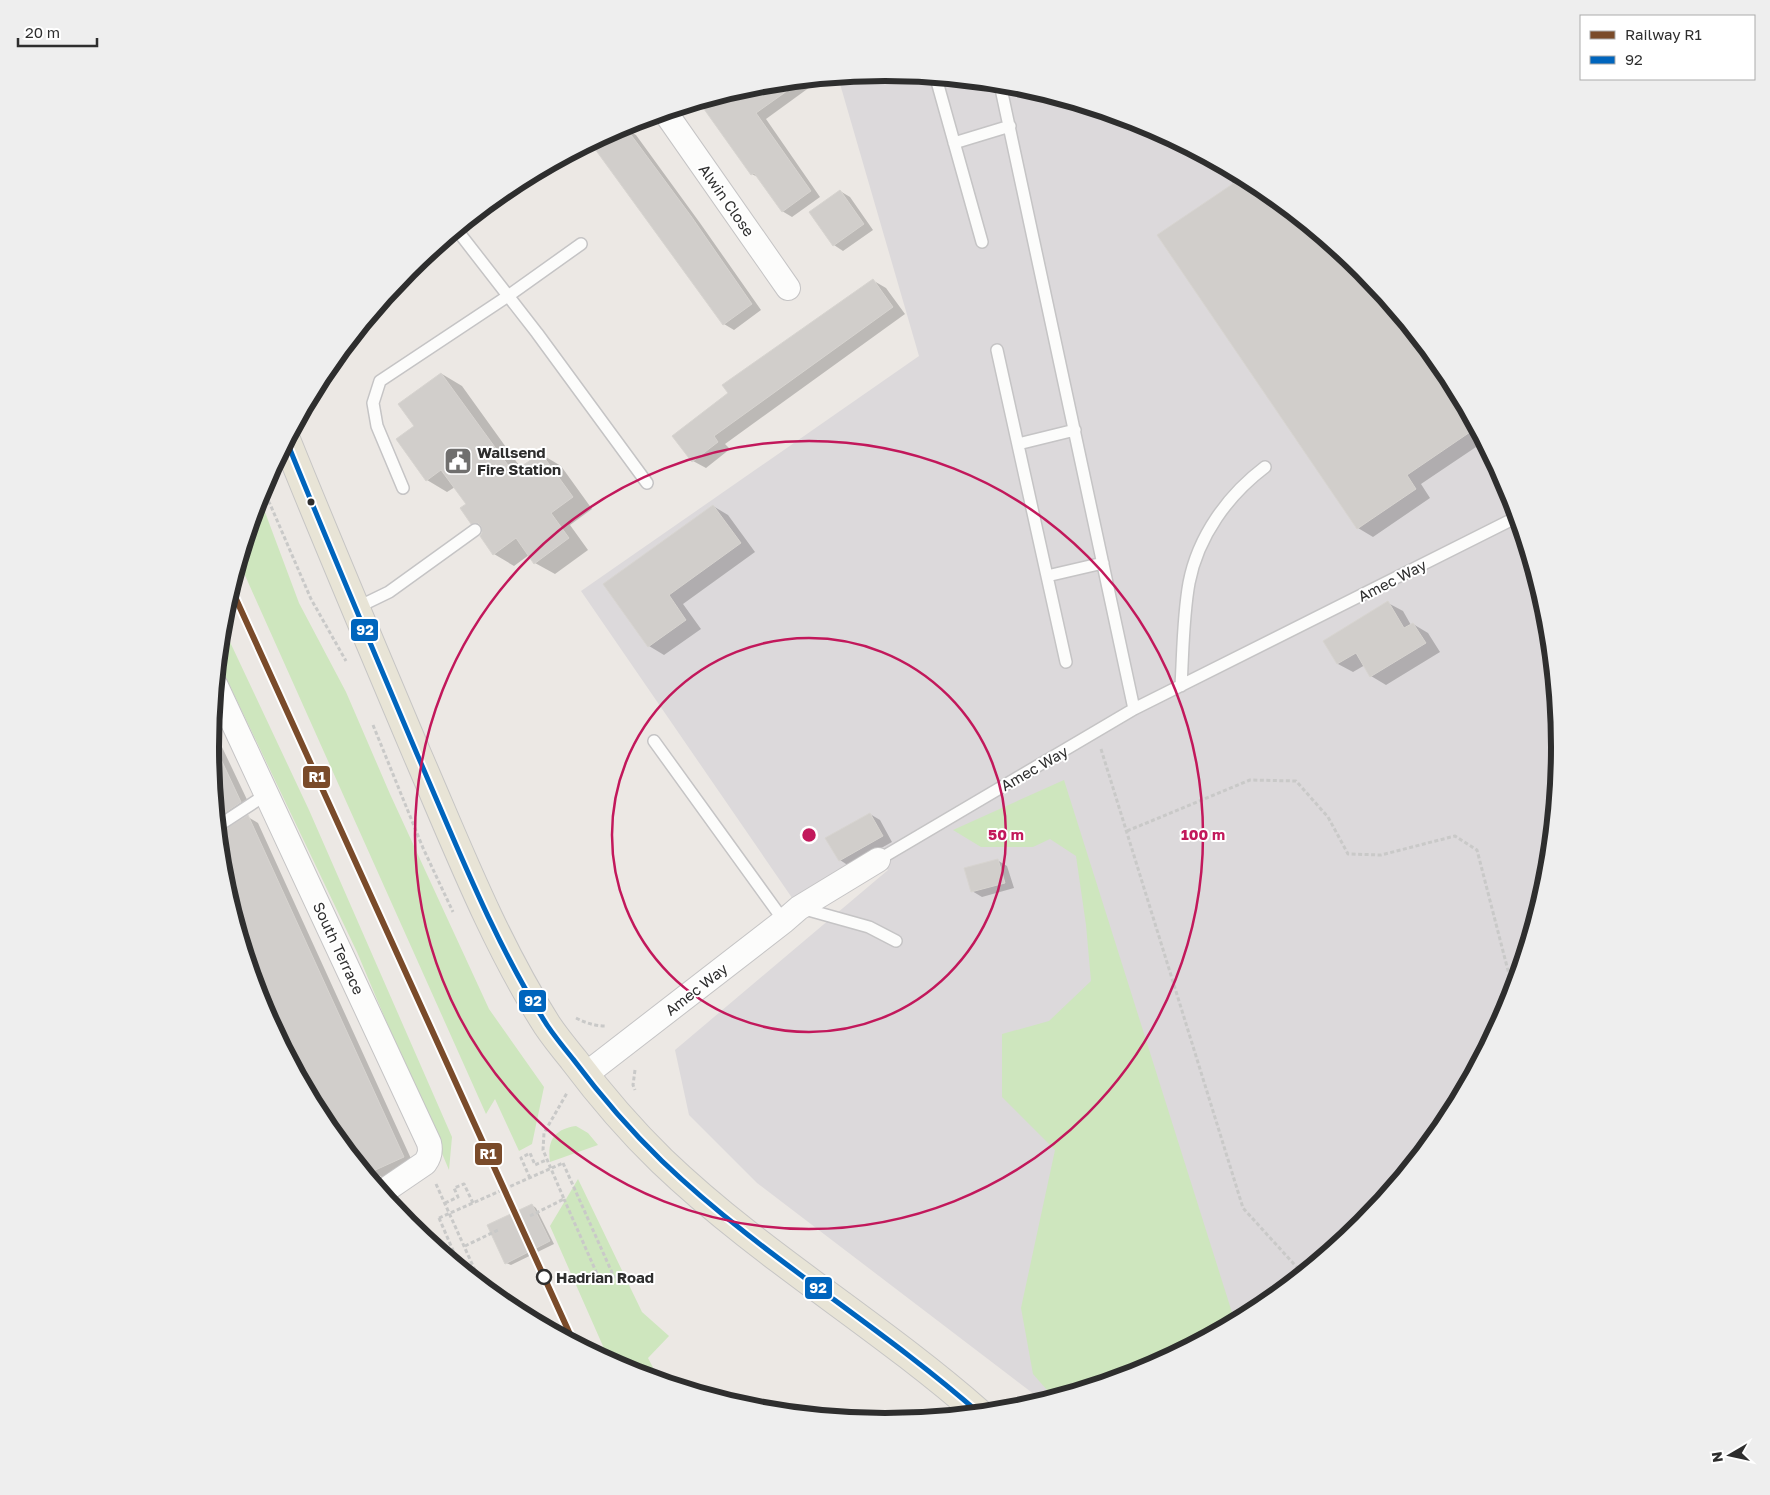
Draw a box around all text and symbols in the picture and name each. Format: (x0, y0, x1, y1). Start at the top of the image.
scale bar (18, 15, 96, 47)
legend (1580, 15, 1755, 80)
text: 20 m (25, 23, 60, 41)
text: Railway R1 (1625, 25, 1702, 43)
text: 92 (1625, 50, 1643, 68)
street label: Alwin Close (696, 160, 759, 240)
place label: Wallsend Fire Station (477, 443, 561, 478)
public building icon: Wallsend Fire Station (443, 446, 473, 476)
unlabelled marker (306, 497, 316, 507)
street label: Amec Way (1355, 555, 1430, 605)
line badge: 92 (350, 618, 379, 642)
text: 92 (356, 621, 374, 638)
street label: Amec Way (997, 741, 1071, 794)
line badge: R1 (302, 765, 331, 789)
text: R1 (309, 768, 325, 785)
text: 50 m (988, 825, 1024, 843)
text: 100 m (1181, 825, 1225, 843)
centre of rings (800, 826, 818, 844)
street label: South Terrace (310, 899, 368, 997)
street label: Amec Way (661, 959, 731, 1019)
line badge: 92 (518, 989, 547, 1013)
text: 92 (524, 992, 542, 1009)
line badge: R1 (474, 1142, 503, 1166)
text: R1 (480, 1145, 496, 1162)
place label: Hadrian Road (556, 1268, 654, 1286)
marker: Hadrian Road (536, 1269, 552, 1285)
line badge: 92 (804, 1276, 833, 1300)
text: 92 (809, 1279, 827, 1296)
north arrow (1705, 1430, 1755, 1480)
text: N (1707, 1451, 1726, 1464)

